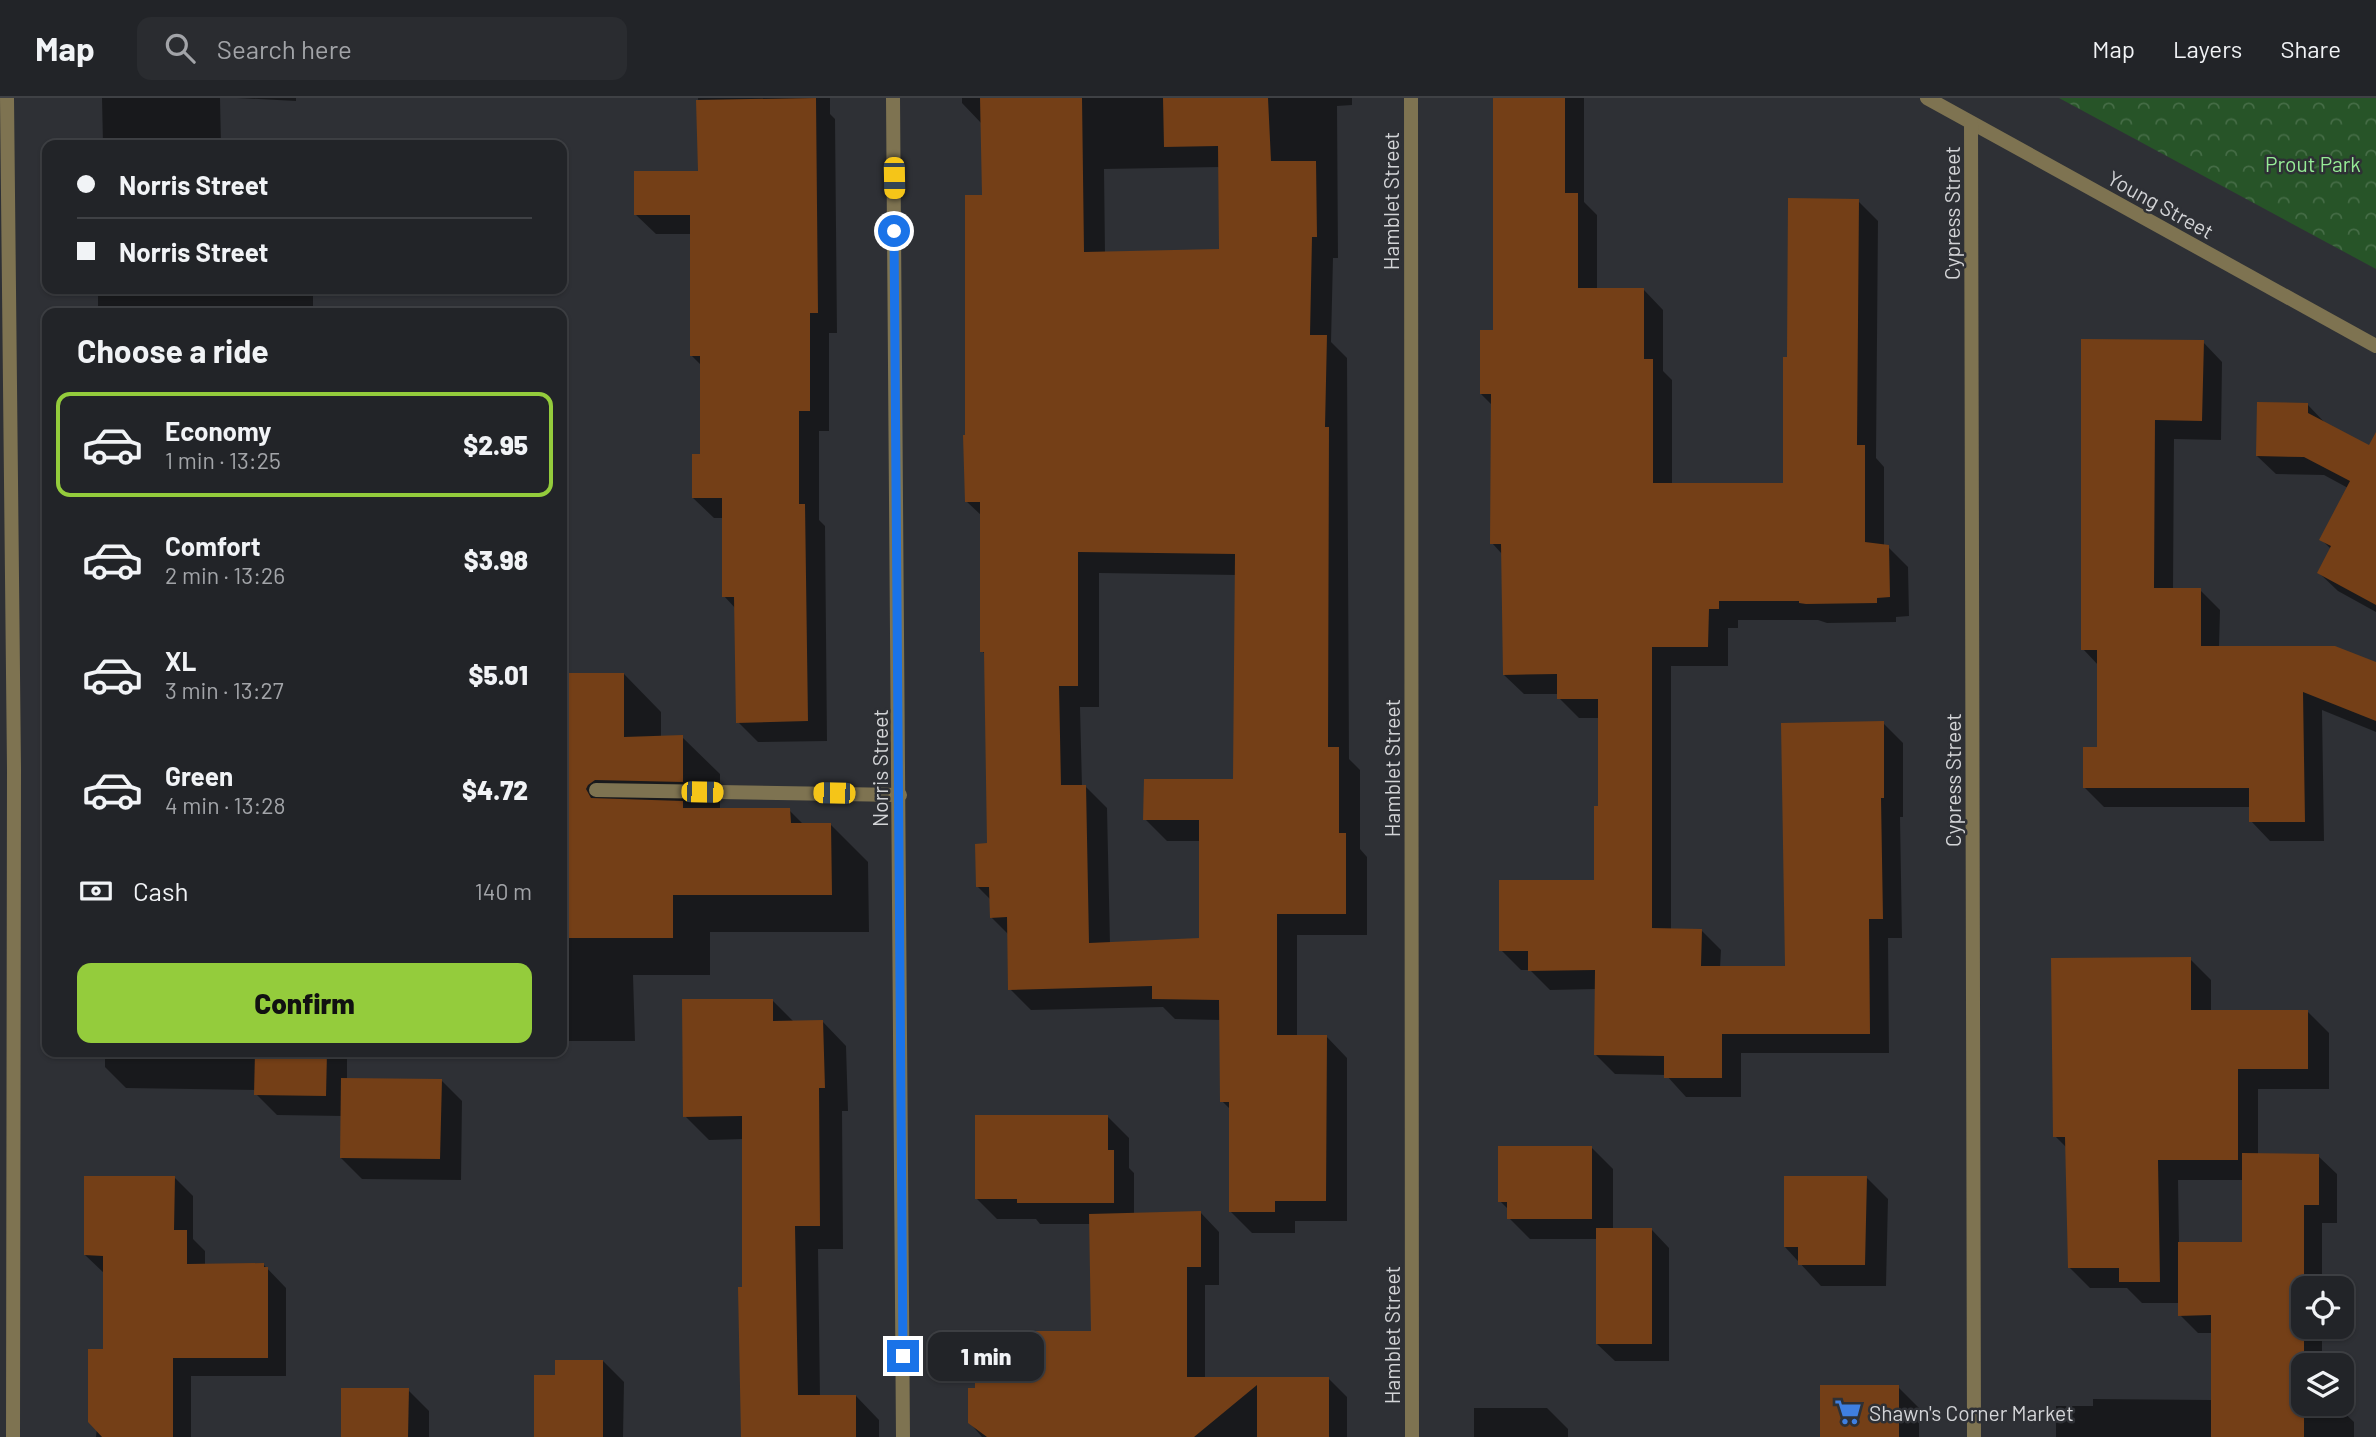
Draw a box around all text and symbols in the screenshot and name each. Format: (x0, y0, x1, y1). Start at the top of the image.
search box (137, 17, 627, 80)
text: Map (35, 28, 95, 68)
icon: search (161, 29, 199, 67)
text: Search here (217, 33, 352, 64)
text: Map (2092, 34, 2135, 63)
text: Layers (2173, 34, 2242, 63)
text: Share (2280, 34, 2341, 63)
street label: Hamblet Street (1378, 132, 1403, 270)
street label: Cypress Street (1939, 146, 1964, 280)
park label: Prout Park (2265, 151, 2361, 176)
car (884, 157, 905, 199)
street label: Young Street (2104, 165, 2218, 243)
text: Norris Street (119, 169, 269, 200)
route start (878, 215, 910, 247)
text: Norris Street (119, 236, 269, 267)
text: Choose a ride (77, 331, 269, 369)
icon: car (81, 413, 144, 476)
text: Economy (165, 415, 271, 446)
text: $2.95 (463, 429, 528, 460)
text: 1 min · 13:25 (165, 446, 281, 474)
icon: car (81, 528, 144, 591)
text: Comfort (165, 530, 261, 561)
text: $3.98 (464, 544, 528, 575)
text: 2 min · 13:26 (165, 561, 285, 589)
icon: car (81, 643, 144, 706)
text: XL (165, 645, 196, 676)
text: $5.01 (469, 659, 528, 690)
text: 3 min · 13:27 (165, 676, 284, 704)
street label: Hamblet Street (1379, 699, 1404, 837)
street label: Norris Street (867, 709, 892, 827)
street label: Cypress Street (1940, 713, 1965, 847)
icon: car (81, 758, 144, 821)
text: Green (165, 760, 233, 791)
text: $4.72 (462, 774, 528, 805)
car (681, 781, 724, 803)
car (813, 782, 856, 804)
text: 4 min · 13:28 (165, 791, 286, 819)
icon: cash (77, 872, 115, 910)
text: Cash (133, 875, 188, 906)
text: 140 m (475, 877, 532, 905)
button: Confirm (77, 963, 532, 1043)
street label: Hamblet Street (1379, 1266, 1404, 1404)
map controls (2291, 1276, 2354, 1416)
button: locate (2291, 1276, 2354, 1339)
callout: 1 min (928, 1332, 1043, 1380)
route end (887, 1340, 919, 1372)
text: 1 min (961, 1342, 1011, 1370)
button: layers (2291, 1353, 2354, 1416)
supermarket icon: Shawn's Corner Market (1833, 1397, 1863, 1427)
place label: Shawn's Corner Market (1869, 1400, 2074, 1425)

